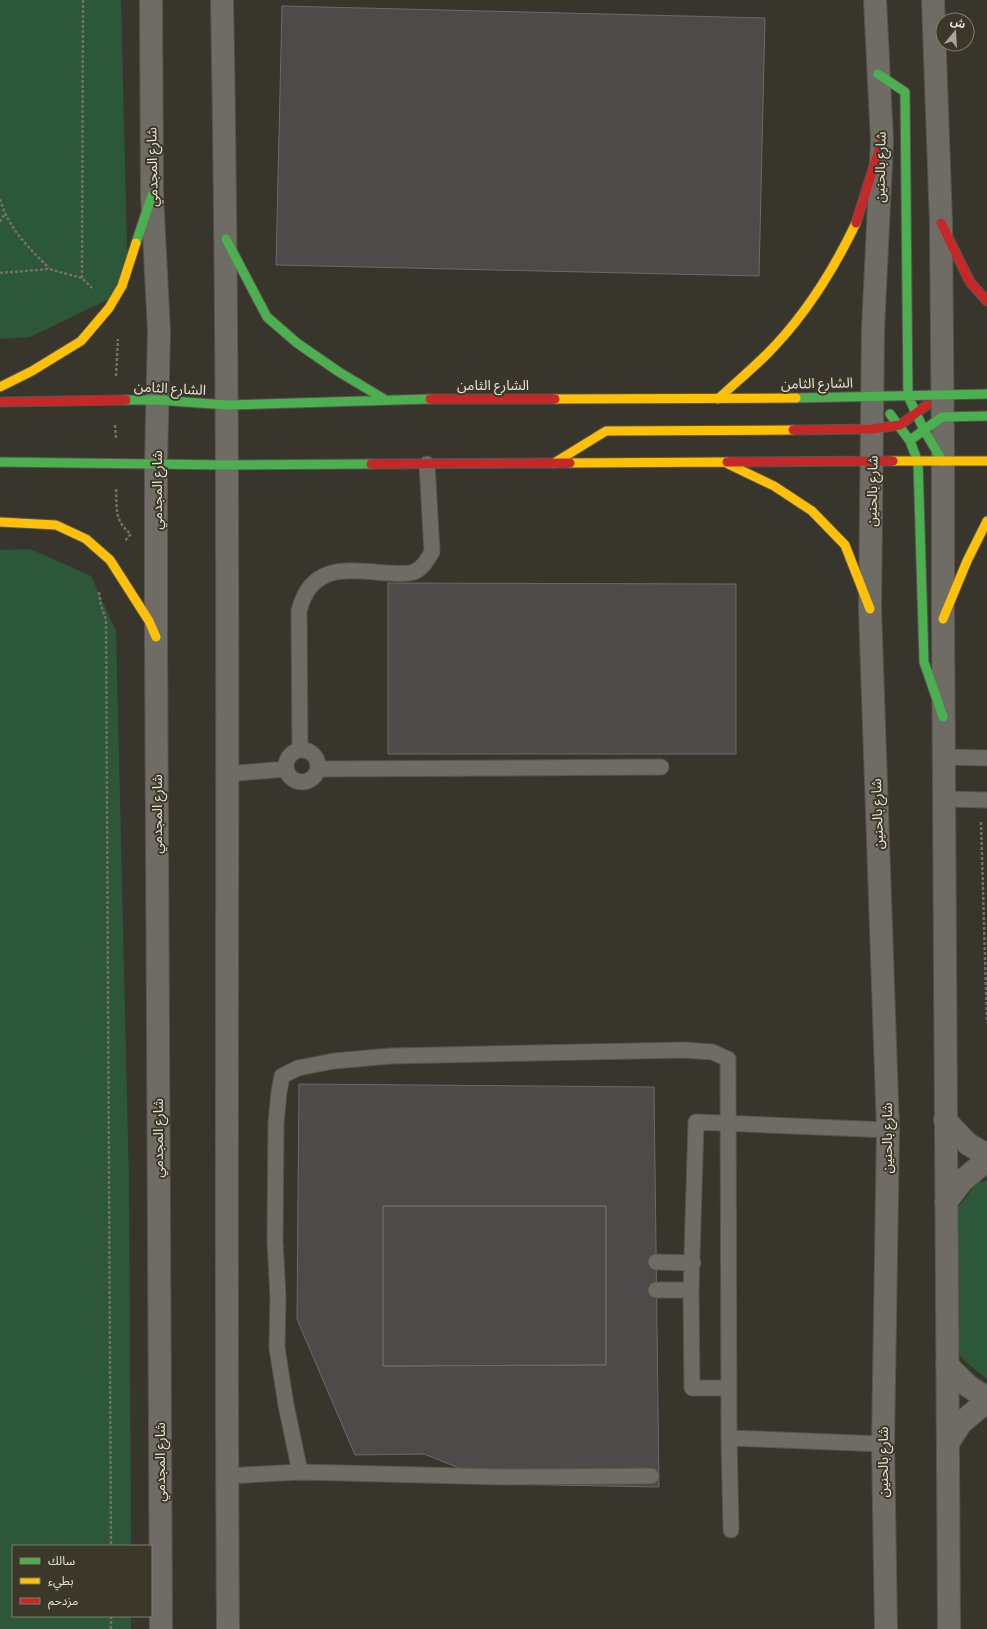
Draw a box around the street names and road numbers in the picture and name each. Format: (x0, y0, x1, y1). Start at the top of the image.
street label: شارع المجدمي (143, 127, 164, 207)
street label: شارع بالحنين (871, 131, 892, 203)
street label: الشارع الثامن (781, 374, 853, 395)
street label: الشارع الثامن (457, 377, 529, 396)
street label: الشارع الثامن (133, 378, 206, 401)
street label: شارع المجدمي (149, 450, 168, 530)
street label: شارع بالحنين (863, 455, 884, 527)
street label: شارع المجدمي (149, 774, 168, 854)
street label: شارع بالحنين (868, 778, 889, 850)
street label: شارع المجدمي (150, 1098, 169, 1178)
street label: شارع بالحنين (879, 1102, 898, 1174)
street label: شارع المجدمي (152, 1422, 171, 1502)
street label: شارع بالحنين (875, 1426, 894, 1498)

